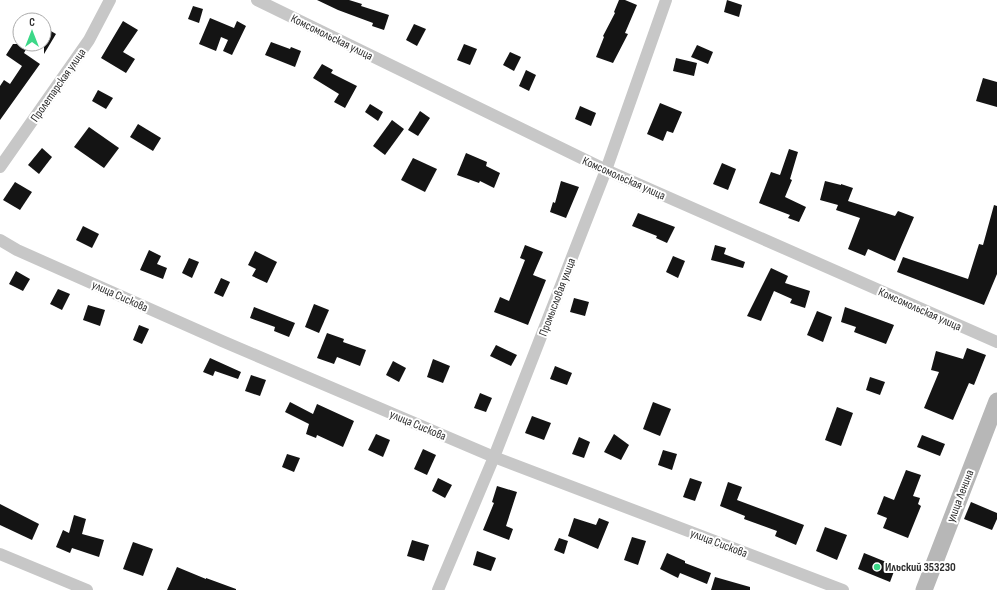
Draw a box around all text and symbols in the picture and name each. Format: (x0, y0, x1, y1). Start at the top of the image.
street label: Комсомольская улица (288, 11, 376, 64)
north arrow (12, 12, 52, 52)
text: С (29, 16, 35, 29)
street label: Пролетарская улица (28, 45, 90, 125)
street label: Комсомольская улица (580, 153, 668, 204)
street label: Промысловая улица (536, 256, 579, 338)
street label: улица Сискова (89, 277, 151, 316)
street label: Комсомольская улица (876, 284, 964, 335)
street label: улица Сискова (387, 407, 449, 444)
street label: улица Ленина (944, 467, 977, 525)
street label: улица Сискова (688, 526, 750, 561)
place label: Ильский 353230 (885, 560, 956, 575)
marker: Ильский 353230 (872, 562, 882, 572)

